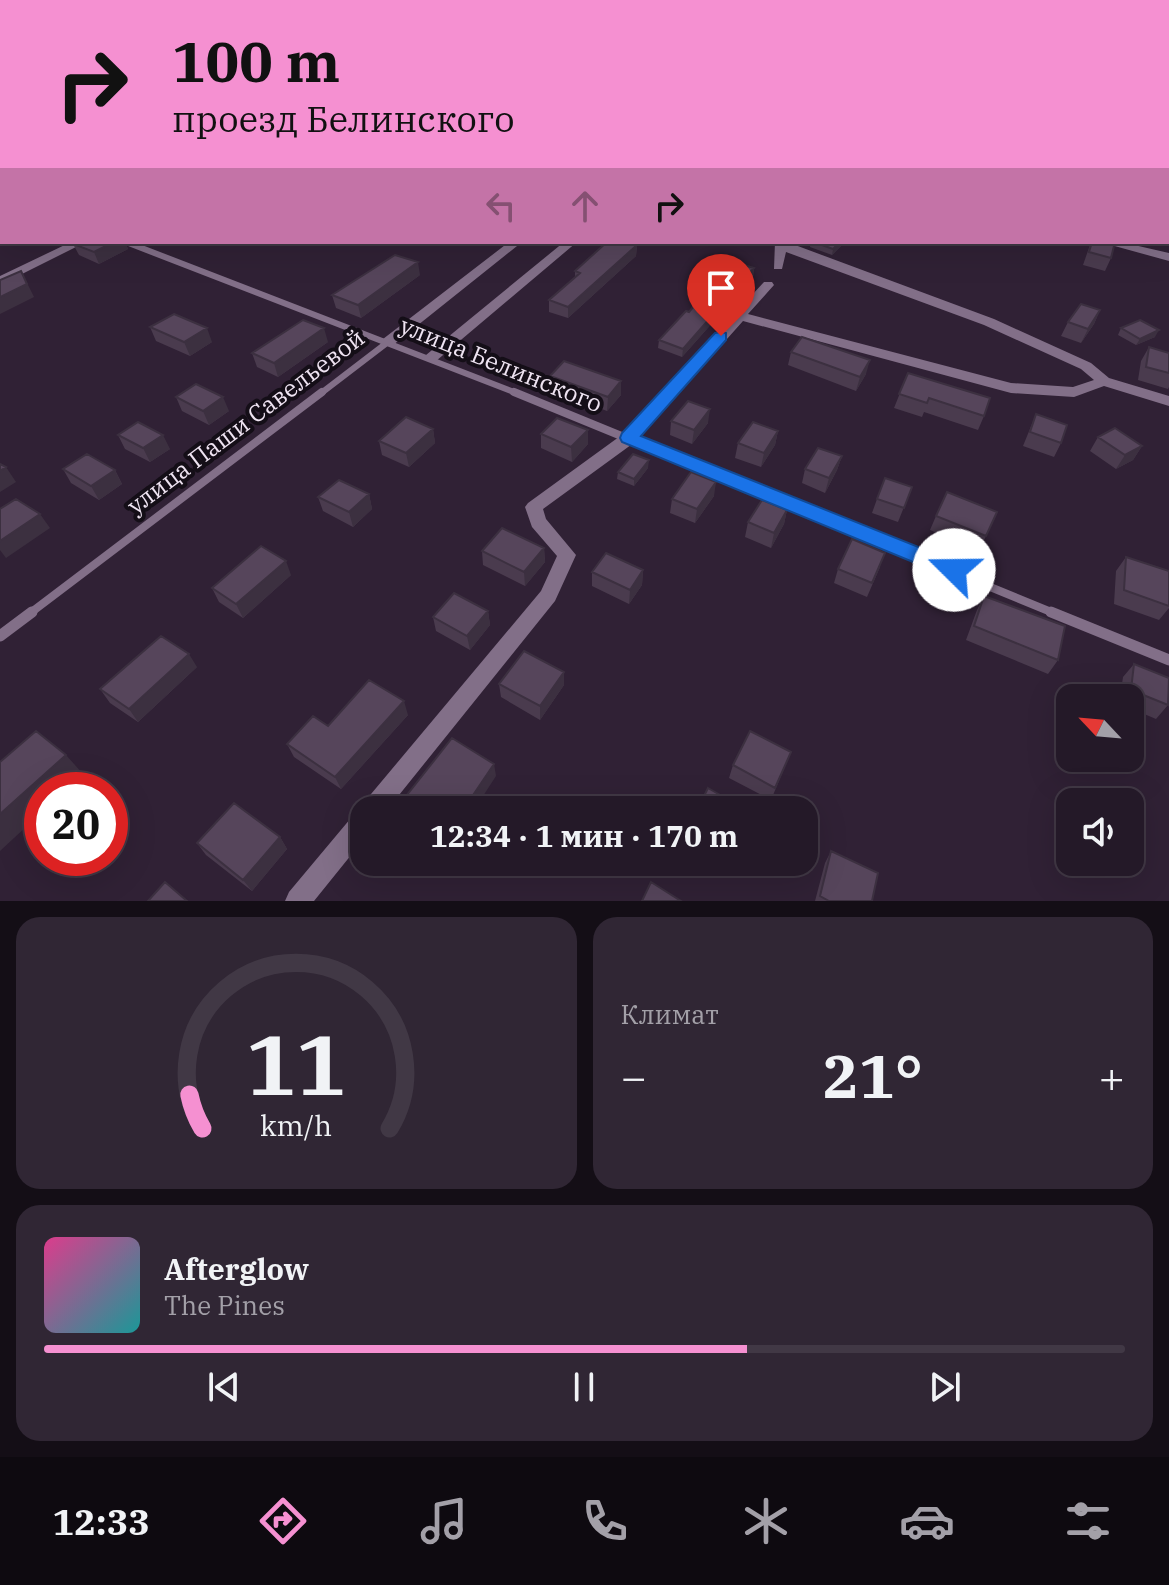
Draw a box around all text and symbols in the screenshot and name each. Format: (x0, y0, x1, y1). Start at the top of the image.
text: 100 m (172, 25, 340, 97)
icon: right (40, 32, 144, 136)
text: проезд Белинского (172, 95, 515, 142)
icon: left (479, 184, 523, 228)
icon: ahead (563, 184, 607, 228)
icon: right (647, 184, 691, 228)
pin (687, 254, 755, 336)
icon: arrive (699, 266, 743, 310)
street label: улица Белинского (395, 309, 607, 419)
street label: улица Паши Савельевой (120, 321, 371, 521)
position arrow (912, 528, 996, 612)
north arrow (1056, 684, 1144, 772)
map controls (1056, 684, 1144, 876)
speed limit sign: 20 (24, 772, 128, 876)
button: sound (1056, 788, 1144, 876)
text: 12:34 · 1 мин · 170 m (430, 816, 738, 855)
text: Климат (621, 997, 719, 1031)
text: 11 (246, 1010, 346, 1118)
text: 21° (823, 1036, 923, 1115)
text: − (621, 1048, 647, 1105)
text: + (1099, 1048, 1125, 1105)
text: km/h (260, 1107, 332, 1144)
text: Afterglow (164, 1249, 309, 1288)
text: The Pines (164, 1288, 285, 1322)
icon: previous (202, 1365, 246, 1409)
icon: pause (562, 1365, 606, 1409)
icon: next (923, 1365, 967, 1409)
icon: directions (255, 1493, 311, 1549)
icon: music (416, 1493, 472, 1549)
icon: phone (577, 1493, 633, 1549)
icon: climate (738, 1493, 794, 1549)
icon: car (899, 1493, 955, 1549)
icon: filters (1060, 1493, 1116, 1549)
text: 12:33 (53, 1498, 150, 1545)

